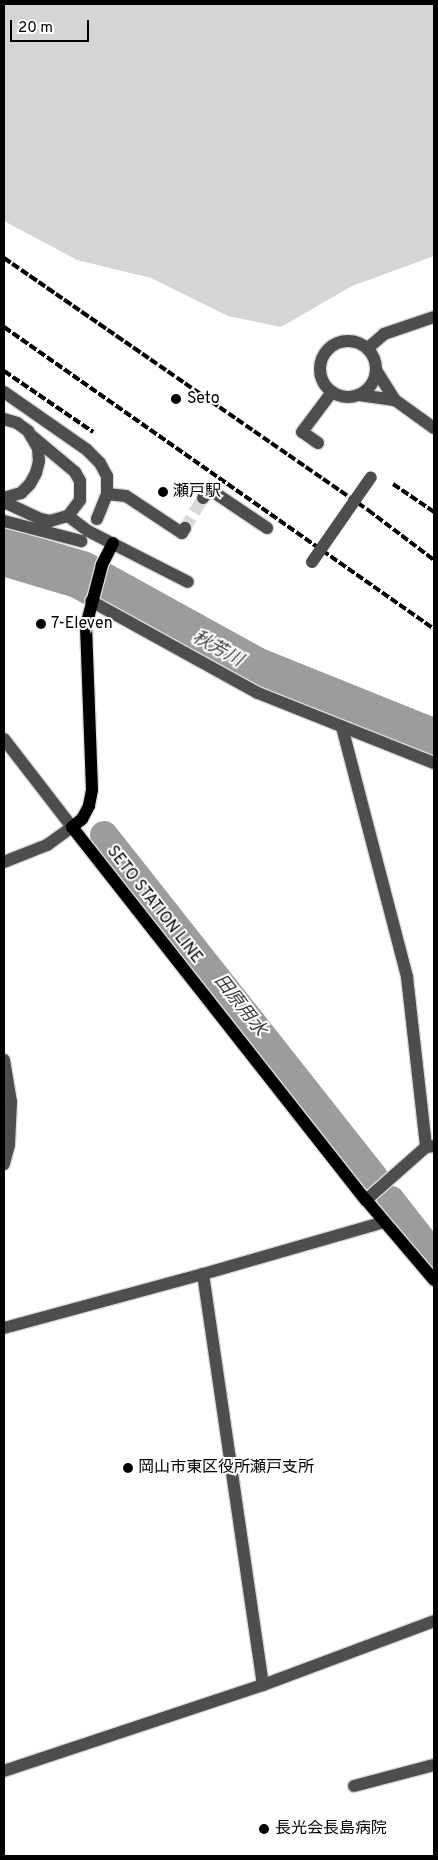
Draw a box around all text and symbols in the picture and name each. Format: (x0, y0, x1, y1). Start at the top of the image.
scale bar (12, 10, 91, 42)
text: 20 m (18, 19, 53, 38)
place label: Seto (187, 389, 220, 409)
marker: Seto (169, 392, 183, 406)
place label: 瀬戸駅 (173, 482, 221, 502)
marker: 瀬戸駅 (157, 486, 169, 498)
place label: 7-Eleven (51, 614, 113, 634)
marker: 7-Eleven (35, 618, 47, 630)
water label: 秋芳川 (188, 627, 246, 673)
street label: SETO STATION LINE (102, 842, 206, 968)
water label: 田原用水 (208, 971, 270, 1041)
place label: 岡山市東区役所瀬戸支所 (138, 1458, 314, 1478)
marker: 岡山市東区役所瀬戸支所 (122, 1462, 134, 1474)
place label: 長光会長島病院 (275, 1819, 387, 1839)
marker: 長光会長島病院 (257, 1822, 271, 1836)

